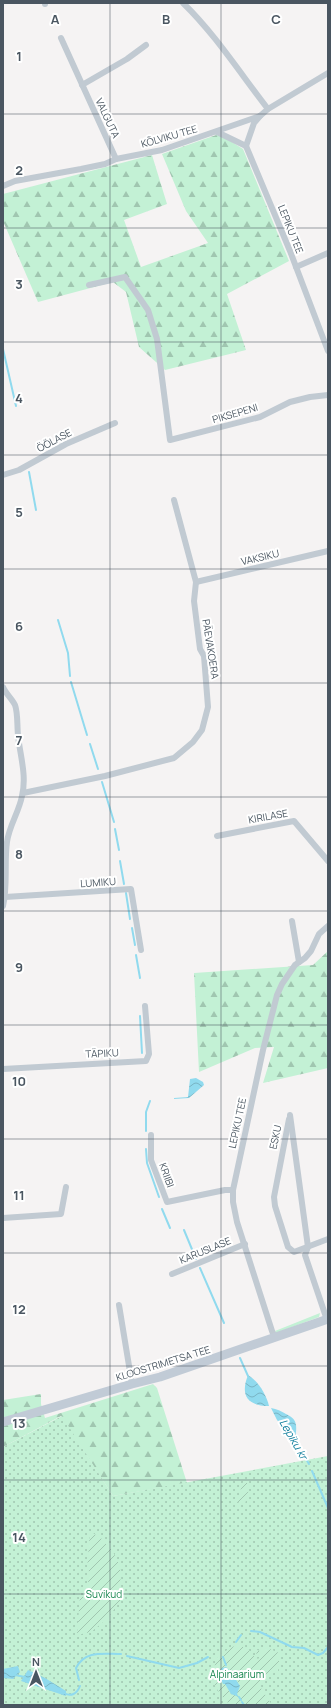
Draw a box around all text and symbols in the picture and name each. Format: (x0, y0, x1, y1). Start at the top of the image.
text: A (51, 10, 60, 28)
text: B (162, 10, 170, 28)
text: C (271, 10, 281, 28)
text: 1 (16, 47, 22, 65)
street label: VALGUTA (93, 96, 124, 141)
street label: KÕLVIKU TEE (139, 121, 199, 151)
text: 2 (15, 161, 23, 179)
street label: LEPIKU TEE (275, 202, 307, 256)
text: 3 (15, 275, 23, 293)
text: 4 (15, 389, 23, 407)
street label: PIKSEPENI (211, 400, 259, 426)
street label: ÖÖLASE (34, 425, 74, 455)
text: 5 (15, 503, 23, 521)
street label: VAKSIKU (240, 546, 280, 568)
text: 6 (15, 617, 23, 635)
street label: PÄEVAKOERA (199, 618, 223, 681)
text: 7 (16, 731, 23, 749)
street label: KIRILASE (247, 806, 289, 826)
text: 8 (15, 845, 23, 863)
street label: LUMIKU (80, 874, 116, 890)
text: 9 (15, 958, 23, 976)
street label: TÄPIKU (85, 1045, 119, 1061)
text: 10 (12, 1072, 26, 1090)
street label: LEPIKU TEE (225, 1096, 249, 1150)
street label: ESKU (266, 1124, 284, 1150)
street label: KRIIBI (156, 1161, 178, 1189)
text: 11 (13, 1186, 25, 1204)
street label: KARUSLASE (177, 1233, 233, 1267)
text: 12 (12, 1300, 26, 1318)
street label: KLOOSTRIMETSA TEE (114, 1342, 212, 1384)
text: 13 (12, 1414, 26, 1432)
water label: Lepiku kr (276, 1416, 313, 1464)
text: 14 (12, 1528, 26, 1546)
park label: Suvikud (86, 1587, 122, 1601)
north arrow (16, 1652, 56, 1692)
text: N (32, 1654, 40, 1669)
park label: Alpinaarium (210, 1667, 264, 1681)

